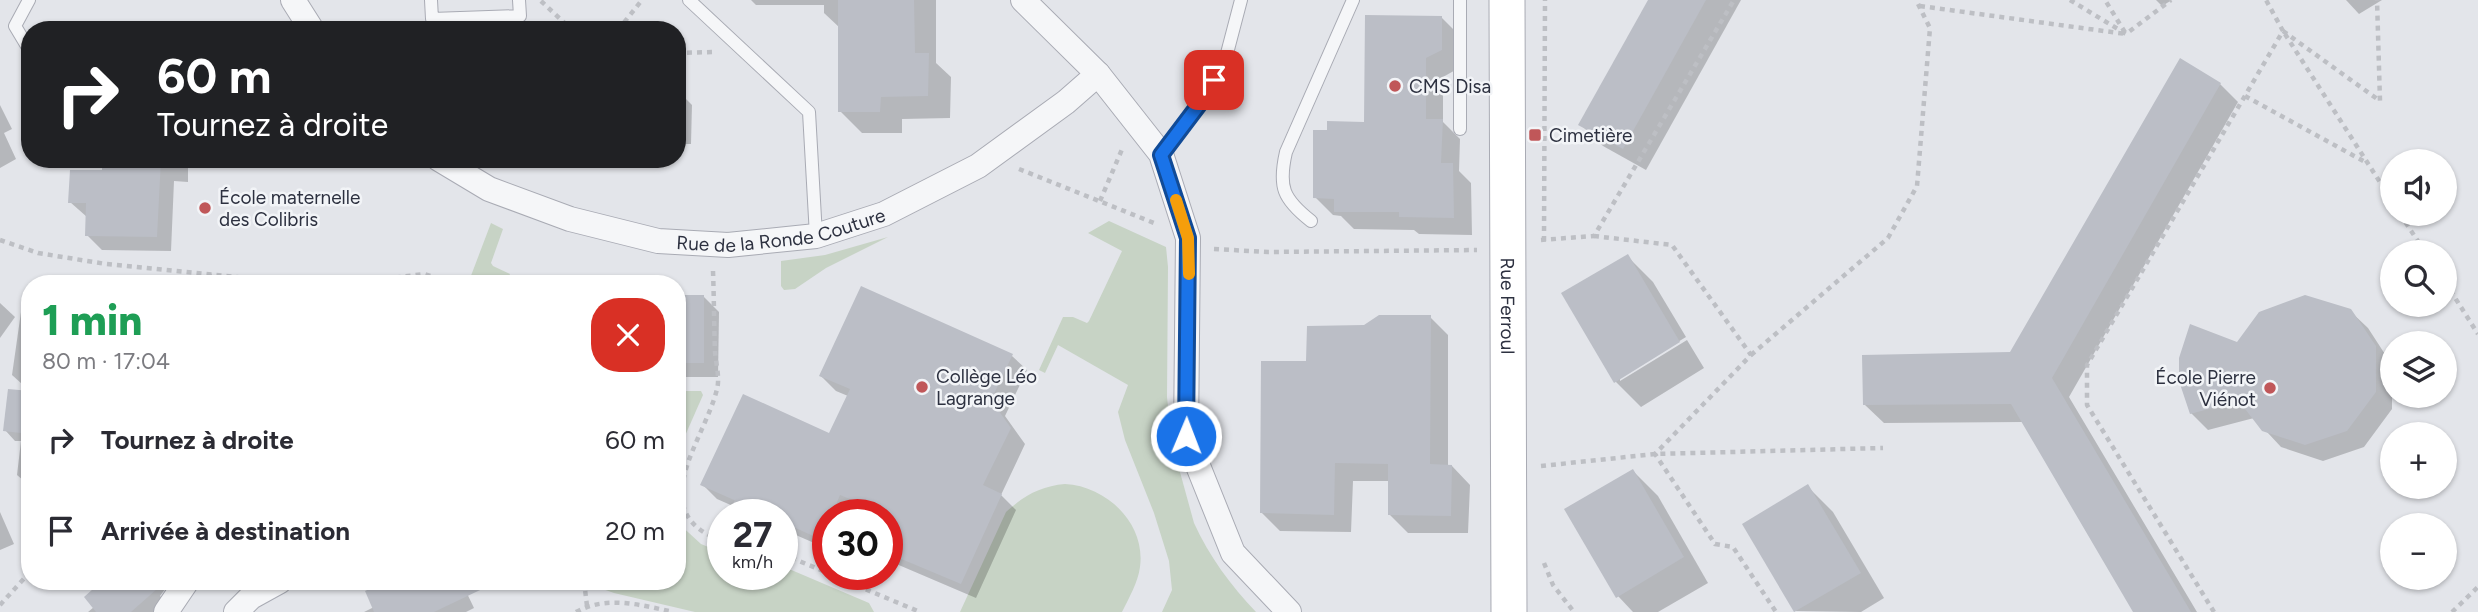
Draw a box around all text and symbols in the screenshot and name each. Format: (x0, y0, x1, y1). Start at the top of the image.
text: 60 m (157, 46, 272, 105)
icon: right (42, 49, 133, 140)
pin (1184, 50, 1244, 110)
icon: arrive (1195, 61, 1233, 99)
place label: CMS Disa (1409, 75, 1491, 98)
marker: CMS Disa (1387, 78, 1403, 94)
text: Tournez à droite (157, 106, 388, 144)
place label: Cimetière (1549, 124, 1632, 147)
marker: Cimetière (1527, 127, 1543, 143)
map controls (2380, 149, 2457, 590)
button: sound (2380, 149, 2457, 226)
place label: École maternelle des Colibris (219, 186, 360, 231)
marker: École maternelle des Colibris (197, 200, 213, 216)
street label: Rue de la Ronde Couture (676, 203, 888, 257)
button: search (2380, 240, 2457, 317)
street label: Rue Ferroul (1496, 258, 1520, 354)
text: 1 min (42, 295, 142, 346)
button: close (591, 298, 665, 372)
button: layers (2380, 331, 2457, 408)
text: 80 m · 17:04 (42, 347, 170, 375)
place label: Collège Léo Lagrange (936, 365, 1037, 410)
place label: École Pierre Viénot (2155, 366, 2256, 411)
marker: Collège Léo Lagrange (914, 379, 930, 395)
marker: École Pierre Viénot (2262, 380, 2278, 396)
position arrow (1149, 399, 1223, 473)
icon: right (42, 421, 80, 459)
button: + (2380, 422, 2457, 499)
text: Tournez à droite (101, 424, 294, 456)
text: 60 m (605, 424, 665, 456)
speed limit sign: 30 (812, 499, 903, 590)
icon: arrive (42, 512, 80, 550)
button: − (2380, 513, 2457, 590)
text: 27 (733, 514, 772, 556)
text: Arrivée à destination (101, 515, 350, 547)
text: 20 m (605, 515, 665, 547)
text: km/h (732, 551, 773, 573)

